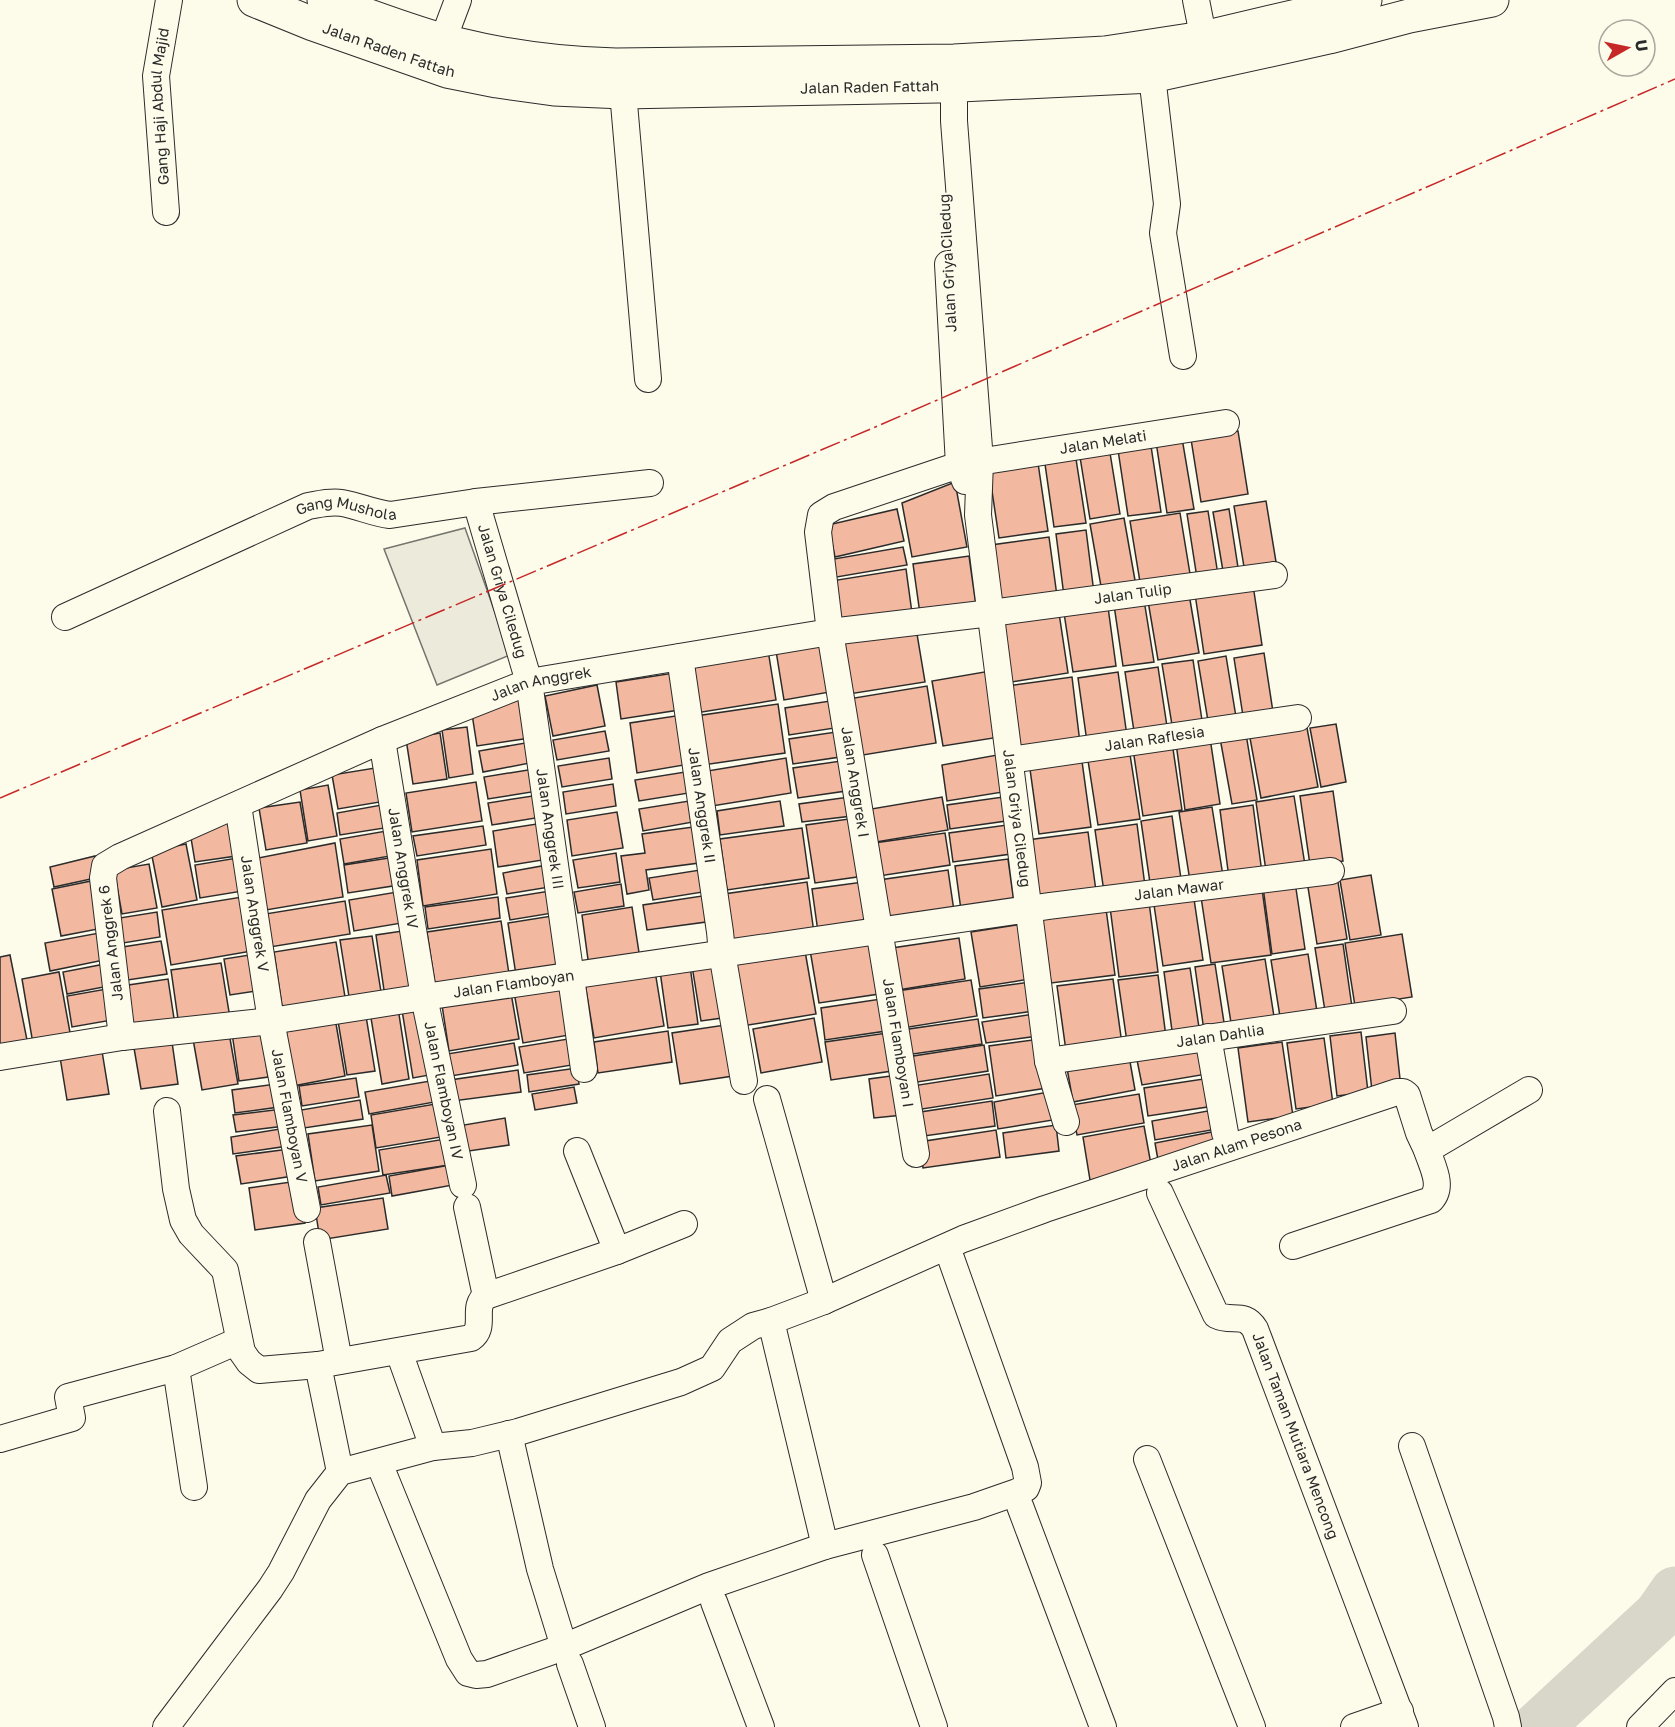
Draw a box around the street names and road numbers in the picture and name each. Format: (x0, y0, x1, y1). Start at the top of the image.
street label: Jalan Raden Fattah (320, 18, 457, 80)
street label: Gang Haji Abdul Majid (146, 26, 172, 186)
street label: Jalan Raden Fattah (800, 76, 939, 97)
street label: Jalan Griya Ciledug (934, 193, 960, 333)
street label: Jalan Melati (1058, 426, 1148, 457)
street label: Gang Mushola (292, 492, 398, 523)
street label: Jalan Griya Ciledug (475, 522, 531, 660)
street label: Jalan Tulip (1093, 579, 1173, 607)
street label: Jalan Anggrek (488, 662, 593, 704)
street label: Jalan Raflesia (1103, 722, 1206, 754)
street label: Jalan Anggrek I (838, 725, 874, 839)
street label: Jalan Anggrek II (685, 746, 720, 864)
street label: Jalan Griya Ciledug (1000, 748, 1036, 888)
street label: Jalan Anggrek III (533, 767, 568, 890)
street label: Jalan Anggrek IV (385, 806, 423, 930)
street label: Jalan Anggrek V (238, 854, 273, 973)
street label: Jalan Mawar (1133, 874, 1225, 903)
street label: Jalan Anggrek 6 (94, 884, 126, 1002)
street label: Jalan Flamboyan (452, 965, 575, 1001)
street label: Jalan Flamboyan I (880, 977, 918, 1109)
street label: Jalan Flamboyan IV (421, 1020, 468, 1161)
street label: Jalan Dahlia (1175, 1020, 1265, 1050)
street label: Jalan Flamboyan V (268, 1047, 312, 1184)
street label: Jalan Alam Pesona (1169, 1114, 1304, 1174)
street label: Jalan Taman Mutiara Mencong (1249, 1330, 1343, 1541)

